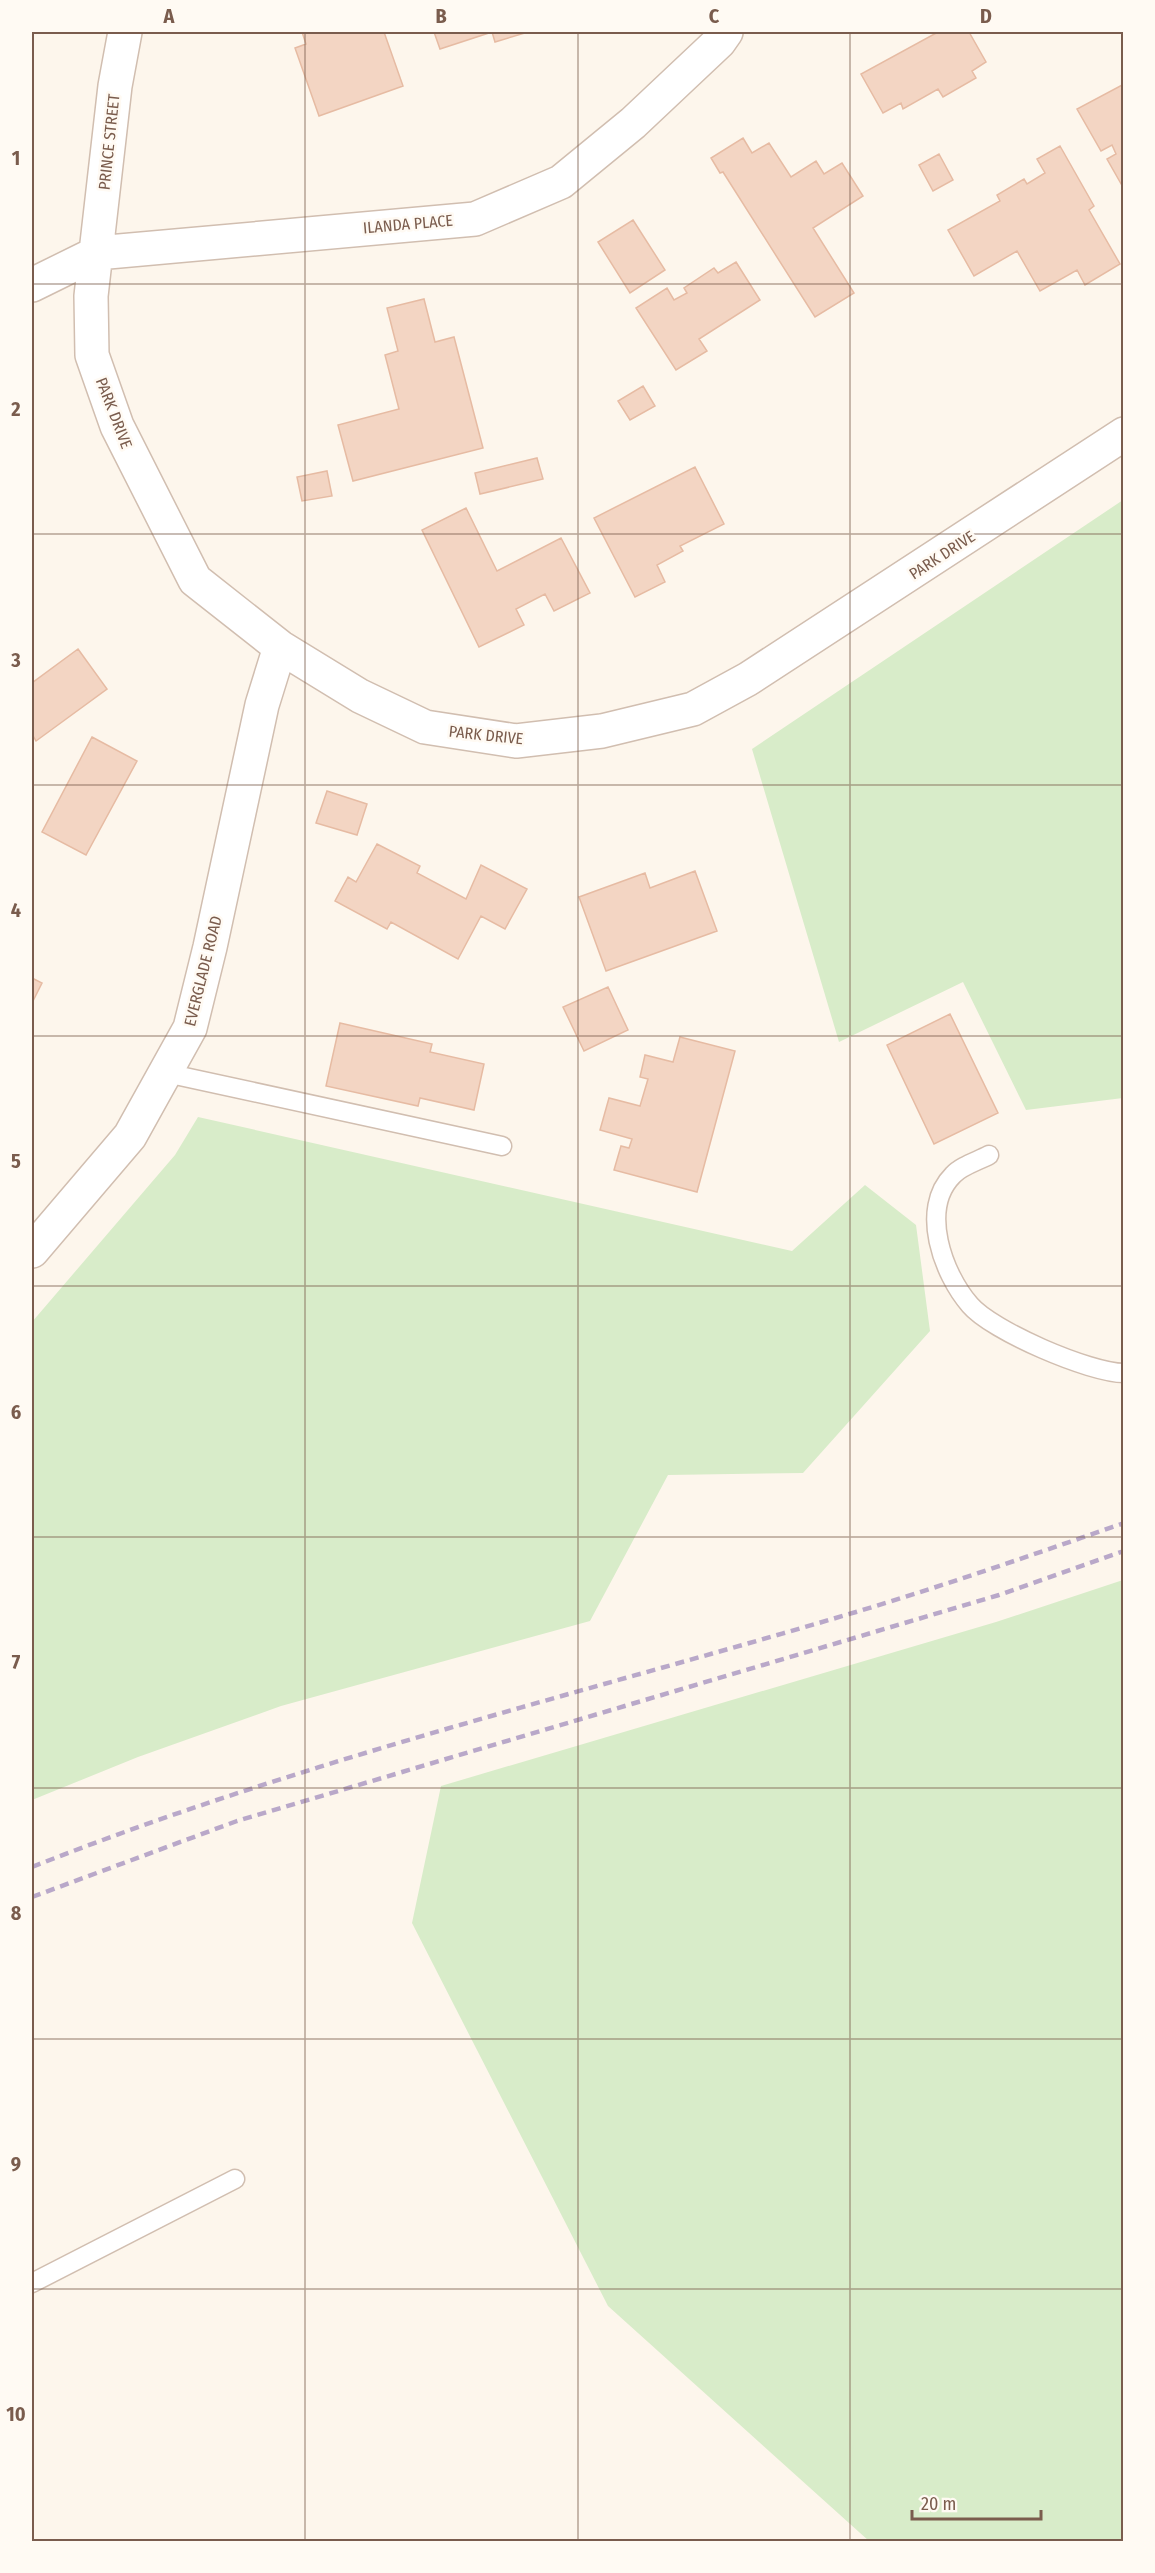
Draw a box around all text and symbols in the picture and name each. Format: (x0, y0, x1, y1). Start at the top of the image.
text: A (163, 4, 176, 28)
text: B (435, 4, 447, 28)
text: C (709, 4, 720, 28)
text: D (980, 4, 992, 28)
street label: PRINCE STREET (95, 92, 124, 191)
text: 1 (12, 146, 20, 170)
street label: ILANDA PLACE (362, 211, 454, 237)
street label: PARK DRIVE (92, 375, 136, 451)
text: 2 (10, 397, 21, 421)
street label: PARK DRIVE (906, 527, 978, 583)
text: 3 (10, 648, 21, 672)
street label: PARK DRIVE (448, 722, 524, 748)
text: 4 (11, 898, 21, 922)
street label: EVERGLADE ROAD (180, 914, 226, 1028)
text: 5 (11, 1149, 21, 1173)
text: 6 (11, 1400, 21, 1424)
text: 7 (12, 1650, 21, 1674)
text: 8 (11, 1901, 22, 1925)
text: 9 (11, 2152, 21, 2176)
text: 10 (6, 2402, 26, 2426)
scale bar (912, 2483, 1041, 2521)
text: 20 m (921, 2493, 956, 2515)

